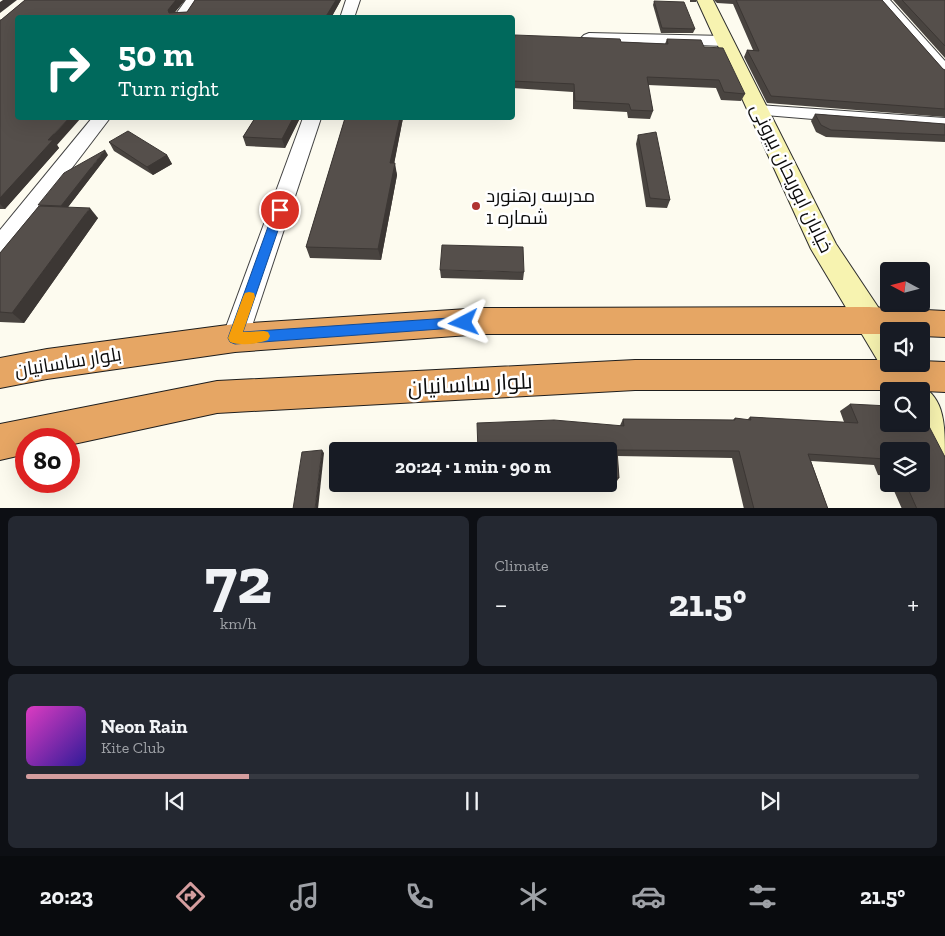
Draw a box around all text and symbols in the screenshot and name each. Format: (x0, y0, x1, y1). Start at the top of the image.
text: 50 m (118, 33, 194, 75)
icon: right (35, 35, 100, 100)
text: Turn right (118, 75, 219, 102)
street label: خیابان ابوریحان بیرونی (746, 100, 838, 256)
place label: مدرسه رهنورد شماره 1 (486, 184, 595, 229)
pin (259, 189, 301, 231)
icon: arrive (266, 196, 294, 224)
marker: مدرسه رهنورد شماره 1 (470, 200, 482, 212)
north arrow (880, 262, 930, 312)
map controls (880, 262, 930, 492)
position arrow (437, 296, 489, 348)
button: sound (880, 322, 930, 372)
street label: بلوار ساسانیان (13, 342, 123, 382)
street label: بلوار ساسانیان (407, 367, 533, 401)
button: search (880, 382, 930, 432)
speed limit sign: 80 (15, 428, 80, 493)
button: layers (880, 442, 930, 492)
text: 20:24 · 1 min · 90 m (395, 455, 551, 478)
text: 72 (205, 542, 272, 620)
text: Climate (495, 556, 549, 575)
text: 21.5° (668, 580, 746, 626)
text: − (495, 588, 508, 621)
text: + (907, 588, 919, 621)
text: km/h (220, 614, 257, 633)
text: Neon Rain (101, 715, 188, 738)
text: Kite Club (101, 738, 165, 757)
icon: previous (161, 787, 189, 815)
icon: pause (458, 787, 486, 815)
icon: next (756, 787, 784, 815)
icon: directions (173, 879, 208, 914)
icon: music (287, 879, 322, 914)
icon: phone (402, 879, 437, 914)
icon: climate (516, 879, 551, 914)
icon: car (631, 879, 666, 914)
icon: filters (745, 879, 780, 914)
text: 20:23 (40, 883, 93, 910)
text: 21.5° (860, 883, 905, 910)

